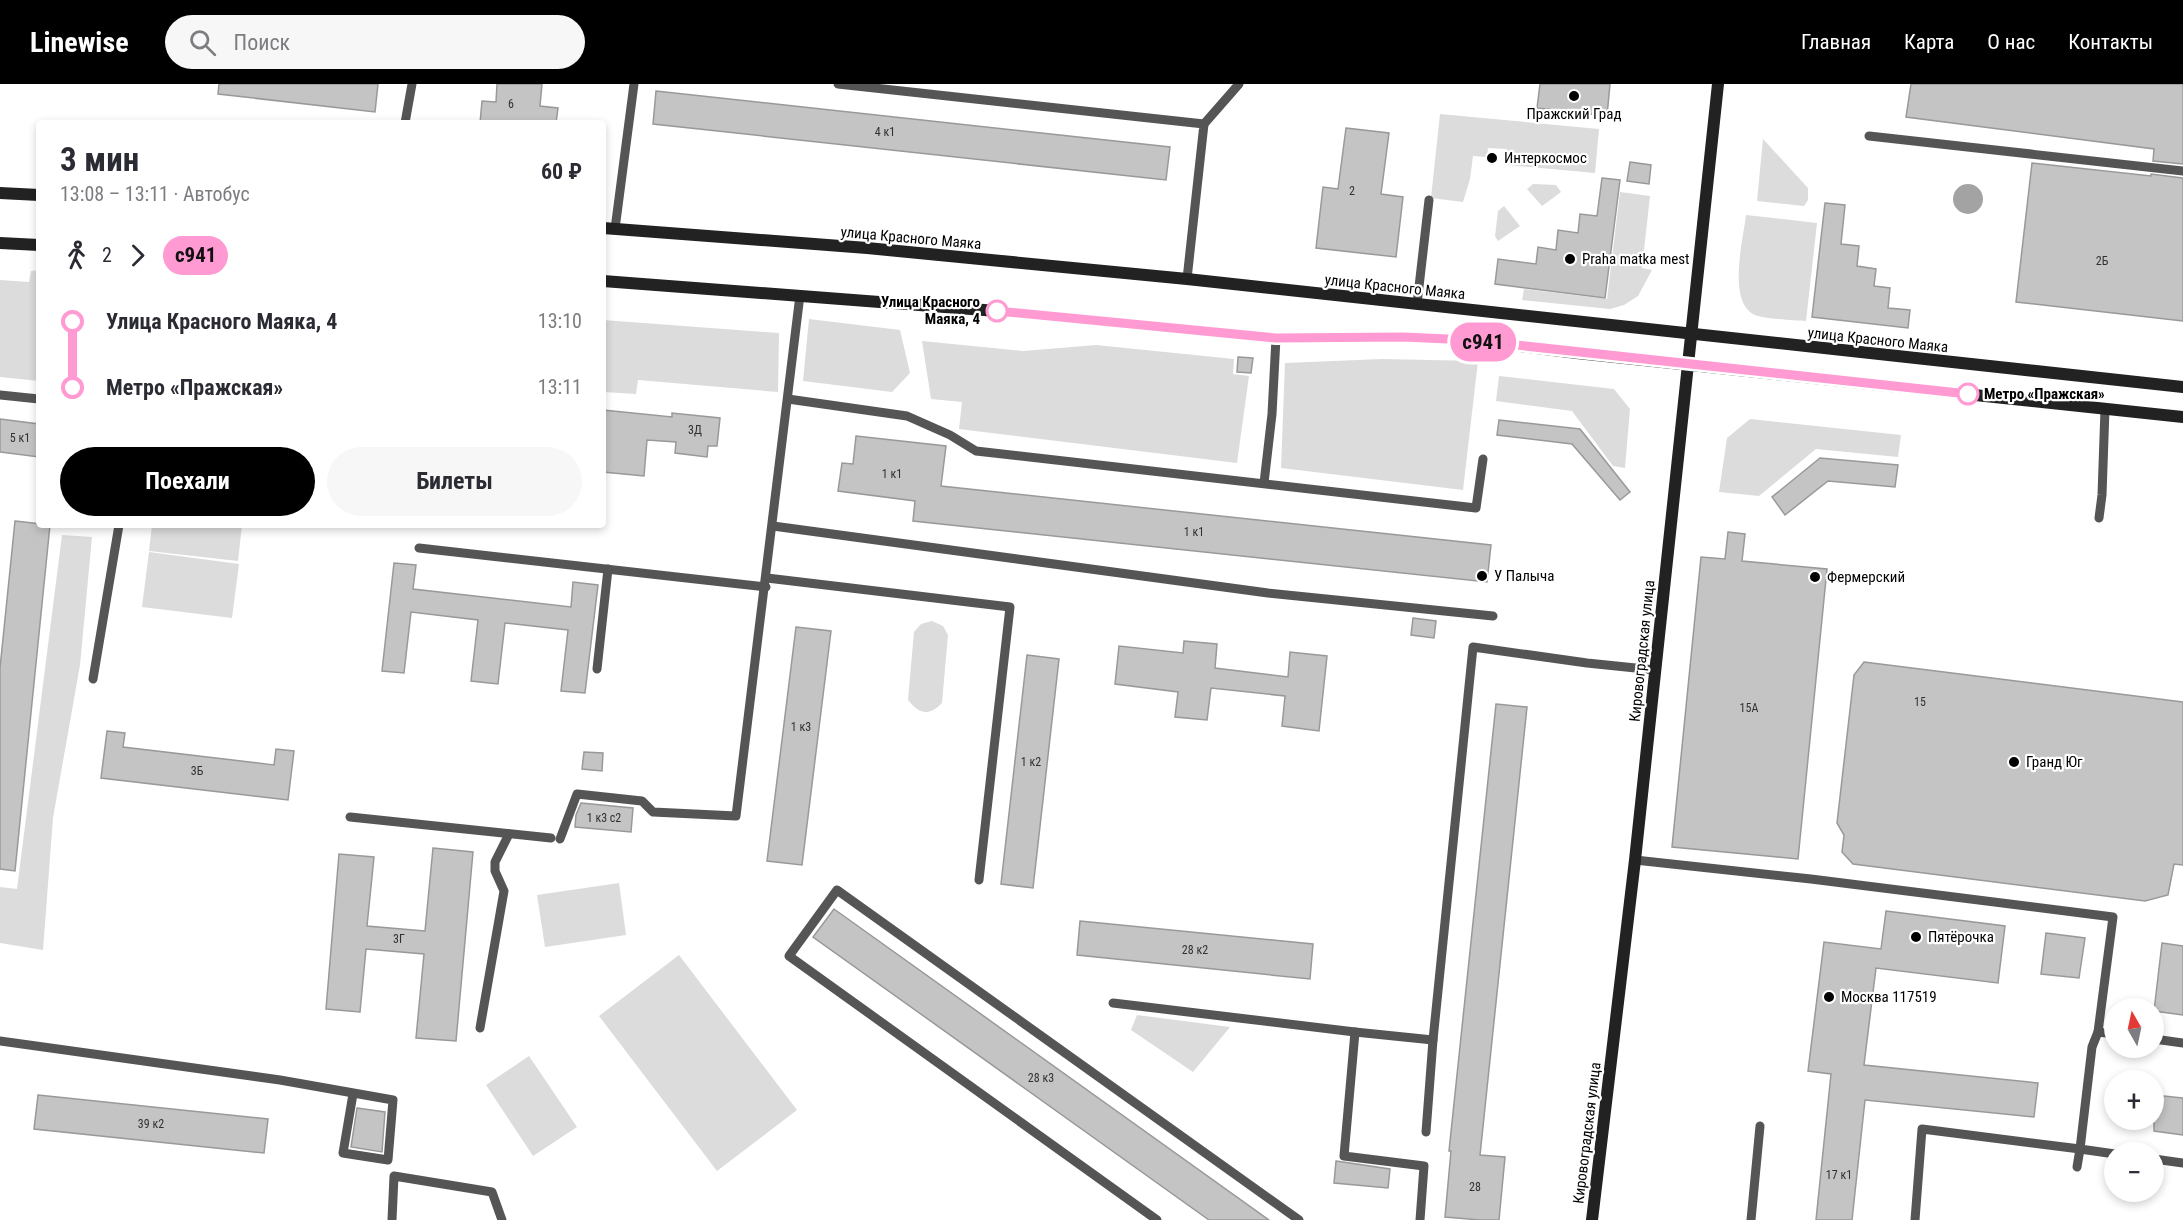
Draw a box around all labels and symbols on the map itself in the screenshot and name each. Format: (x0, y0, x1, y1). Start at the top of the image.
marker: Пражский Град (1567, 89, 1581, 103)
house number: 6 (508, 97, 514, 111)
place label: Пражский Град (1527, 105, 1622, 123)
house number: 4 к1 (875, 125, 895, 139)
place label: Интеркосмос (1504, 149, 1587, 167)
marker: Интеркосмос (1485, 151, 1499, 165)
house number: 2 (1349, 184, 1355, 198)
street label: улица Красного Маяка (840, 223, 982, 253)
place label: Praha matka mest (1582, 250, 1690, 268)
marker: Praha matka mest (1563, 252, 1577, 266)
house number: 2Б (2096, 254, 2109, 268)
street label: улица Красного Маяка (1324, 271, 1466, 303)
place label: Улица Красного Маяка, 4 (881, 293, 980, 328)
marker: Улица Красного Маяка, 4 (986, 300, 1008, 322)
line badge: с941 (1441, 322, 1525, 362)
street label: улица Красного Маяка (1807, 324, 1949, 356)
marker: Метро «Пражская» (1957, 383, 1979, 405)
place label: Метро «Пражская» (1984, 385, 2105, 403)
house number: 3Д (688, 423, 702, 437)
house number: 5 к1 (10, 431, 30, 445)
house number: 1 к1 (882, 467, 902, 481)
house number: 1 к1 (1184, 525, 1204, 539)
place label: У Палыча (1494, 567, 1554, 585)
place label: Фермерский (1827, 568, 1905, 586)
marker: У Палыча (1475, 569, 1489, 583)
marker: Фермерский (1808, 570, 1822, 584)
street label: Кировоградская улица (1626, 579, 1658, 723)
house number: 15 (1914, 695, 1926, 709)
house number: 15А (1740, 701, 1758, 715)
house number: 1 к3 (791, 720, 811, 734)
place label: Гранд Юг (2026, 753, 2083, 771)
house number: 1 к2 (1021, 755, 1041, 769)
marker: Гранд Юг (2007, 755, 2021, 769)
house number: 3Б (191, 764, 204, 778)
house number: 1 к3 с2 (587, 811, 621, 825)
place label: Пятёрочка (1928, 928, 1994, 946)
marker: Пятёрочка (1909, 930, 1923, 944)
house number: 3Г (393, 932, 405, 946)
house number: 28 к2 (1182, 943, 1208, 957)
place label: Москва 117519 (1841, 988, 1937, 1006)
marker: Москва 117519 (1822, 990, 1836, 1004)
north arrow (2104, 998, 2164, 1058)
street label: Кировоградская улица (1569, 1061, 1605, 1205)
house number: 28 к3 (1028, 1071, 1054, 1085)
house number: 39 к2 (138, 1117, 164, 1131)
house number: 17 к1 (1826, 1168, 1852, 1182)
house number: 28 (1469, 1180, 1481, 1194)

